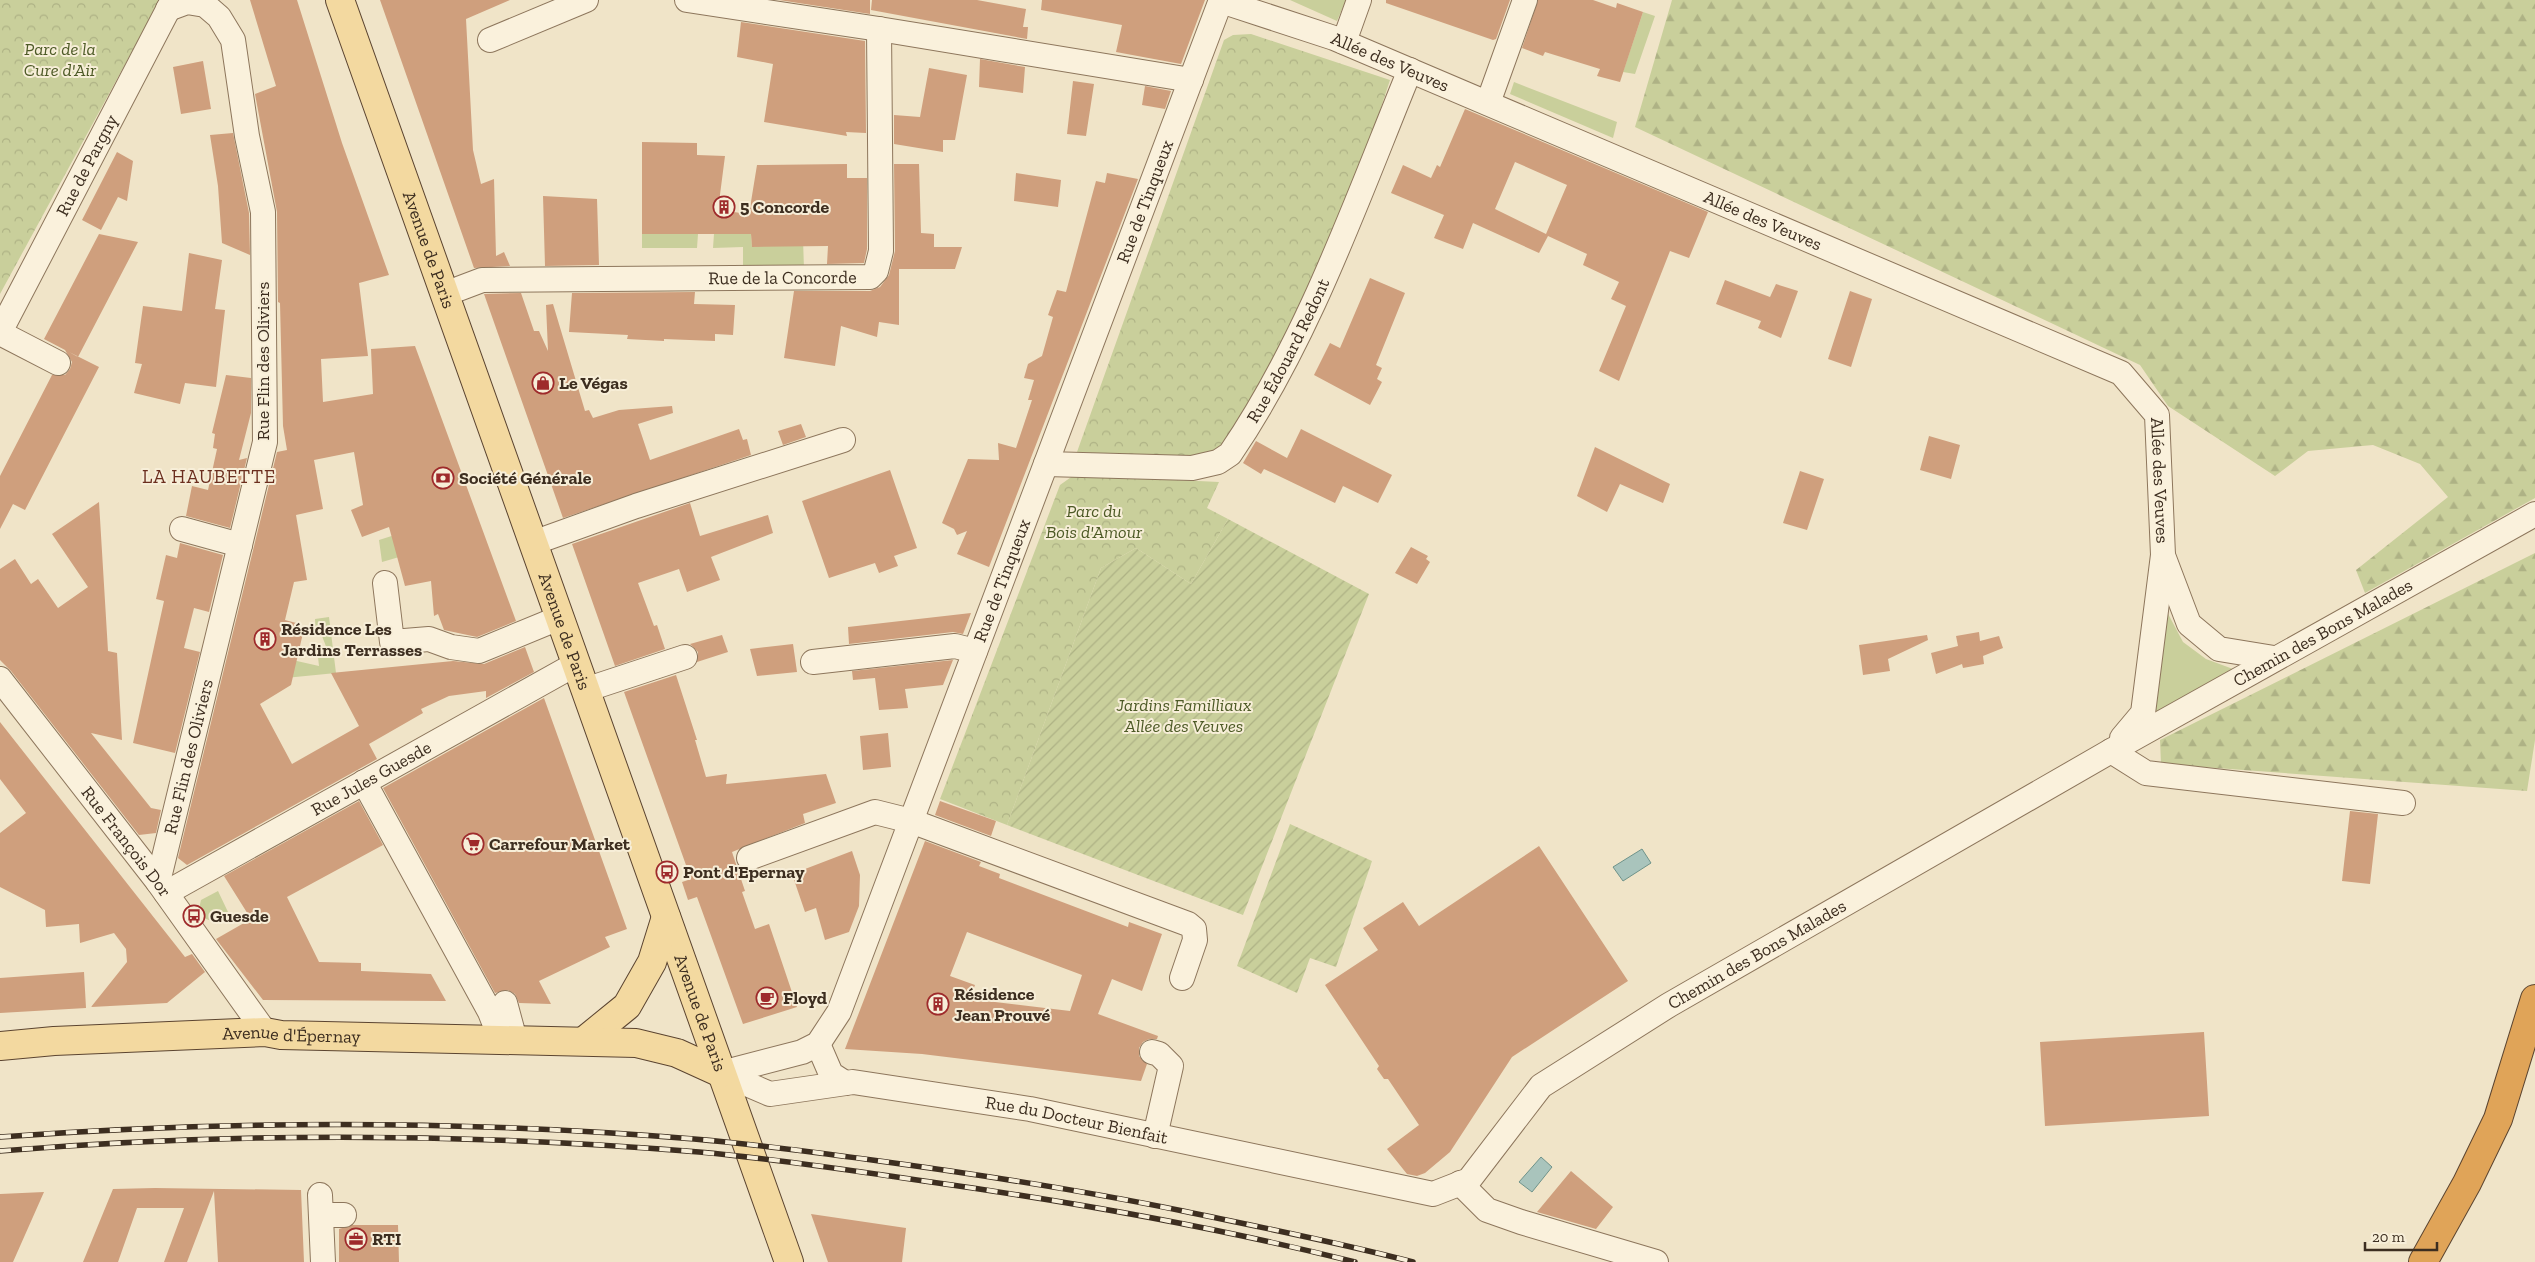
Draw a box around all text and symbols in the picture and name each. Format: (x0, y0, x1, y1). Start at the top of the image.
street label: Allée des Veuves (1328, 27, 1453, 97)
park label: Parc de la Cure d'Air (24, 38, 97, 81)
street label: Rue de Pargny (51, 110, 123, 220)
street label: Rue de Tinqueux (1112, 137, 1178, 266)
street label: Allée des Veuves (1701, 186, 1825, 255)
street label: Avenue de Paris (398, 188, 460, 311)
building icon: 5 Concorde (712, 195, 736, 219)
place label: 5 Concorde (740, 196, 830, 218)
street label: Rue de la Concorde (708, 266, 857, 289)
street label: Rue Édouard Redont (1242, 275, 1334, 427)
street label: Rue Flin des Oliviers (252, 281, 274, 440)
shop icon: Le Végas (531, 371, 555, 395)
place label: Le Végas (559, 372, 628, 394)
street label: Allée des Veuves (2146, 417, 2173, 544)
district label: LA HAUBETTE (142, 465, 276, 488)
bank icon: Société Générale (431, 466, 455, 490)
place label: Société Générale (459, 467, 592, 489)
park label: Parc du Bois d'Amour (1046, 500, 1143, 543)
street label: Rue de Tinqueux (969, 516, 1035, 645)
street label: Avenue de Paris (534, 570, 596, 693)
street label: Chemin des Bons Malades (2229, 574, 2416, 692)
place label: Résidence Les Jardins Terrasses (281, 618, 422, 661)
building icon: Résidence Les Jardins Terrasses (253, 627, 277, 651)
street label: Rue Flin des Oliviers (159, 677, 218, 837)
park label: Jardins Familliaux Allée des Veuves (1115, 694, 1252, 737)
street label: Rue Jules Guesde (307, 736, 435, 821)
street label: Rue François Dor (77, 782, 176, 901)
supermarket icon: Carrefour Market (461, 832, 485, 856)
place label: Carrefour Market (489, 833, 631, 855)
bus stop icon: Pont d'Epernay (655, 860, 679, 884)
place label: Pont d'Epernay (683, 861, 805, 883)
street label: Chemin des Bons Malades (1664, 895, 1850, 1014)
bus stop icon: Guesde (182, 904, 206, 928)
place label: Guesde (210, 905, 269, 927)
street label: Avenue de Paris (669, 951, 731, 1075)
place label: Résidence Jean Prouvé (954, 983, 1051, 1026)
cafe icon: Floyd (755, 986, 779, 1010)
place label: Floyd (783, 987, 828, 1009)
building icon: Résidence Jean Prouvé (926, 992, 950, 1016)
street label: Avenue d'Épernay (222, 1020, 362, 1048)
street label: Rue du Docteur Bienfait (984, 1091, 1170, 1149)
scale bar (2365, 1220, 2438, 1252)
office icon: RTI (344, 1227, 368, 1251)
place label: RTI (372, 1228, 401, 1250)
text: 20 m (2372, 1228, 2405, 1246)

